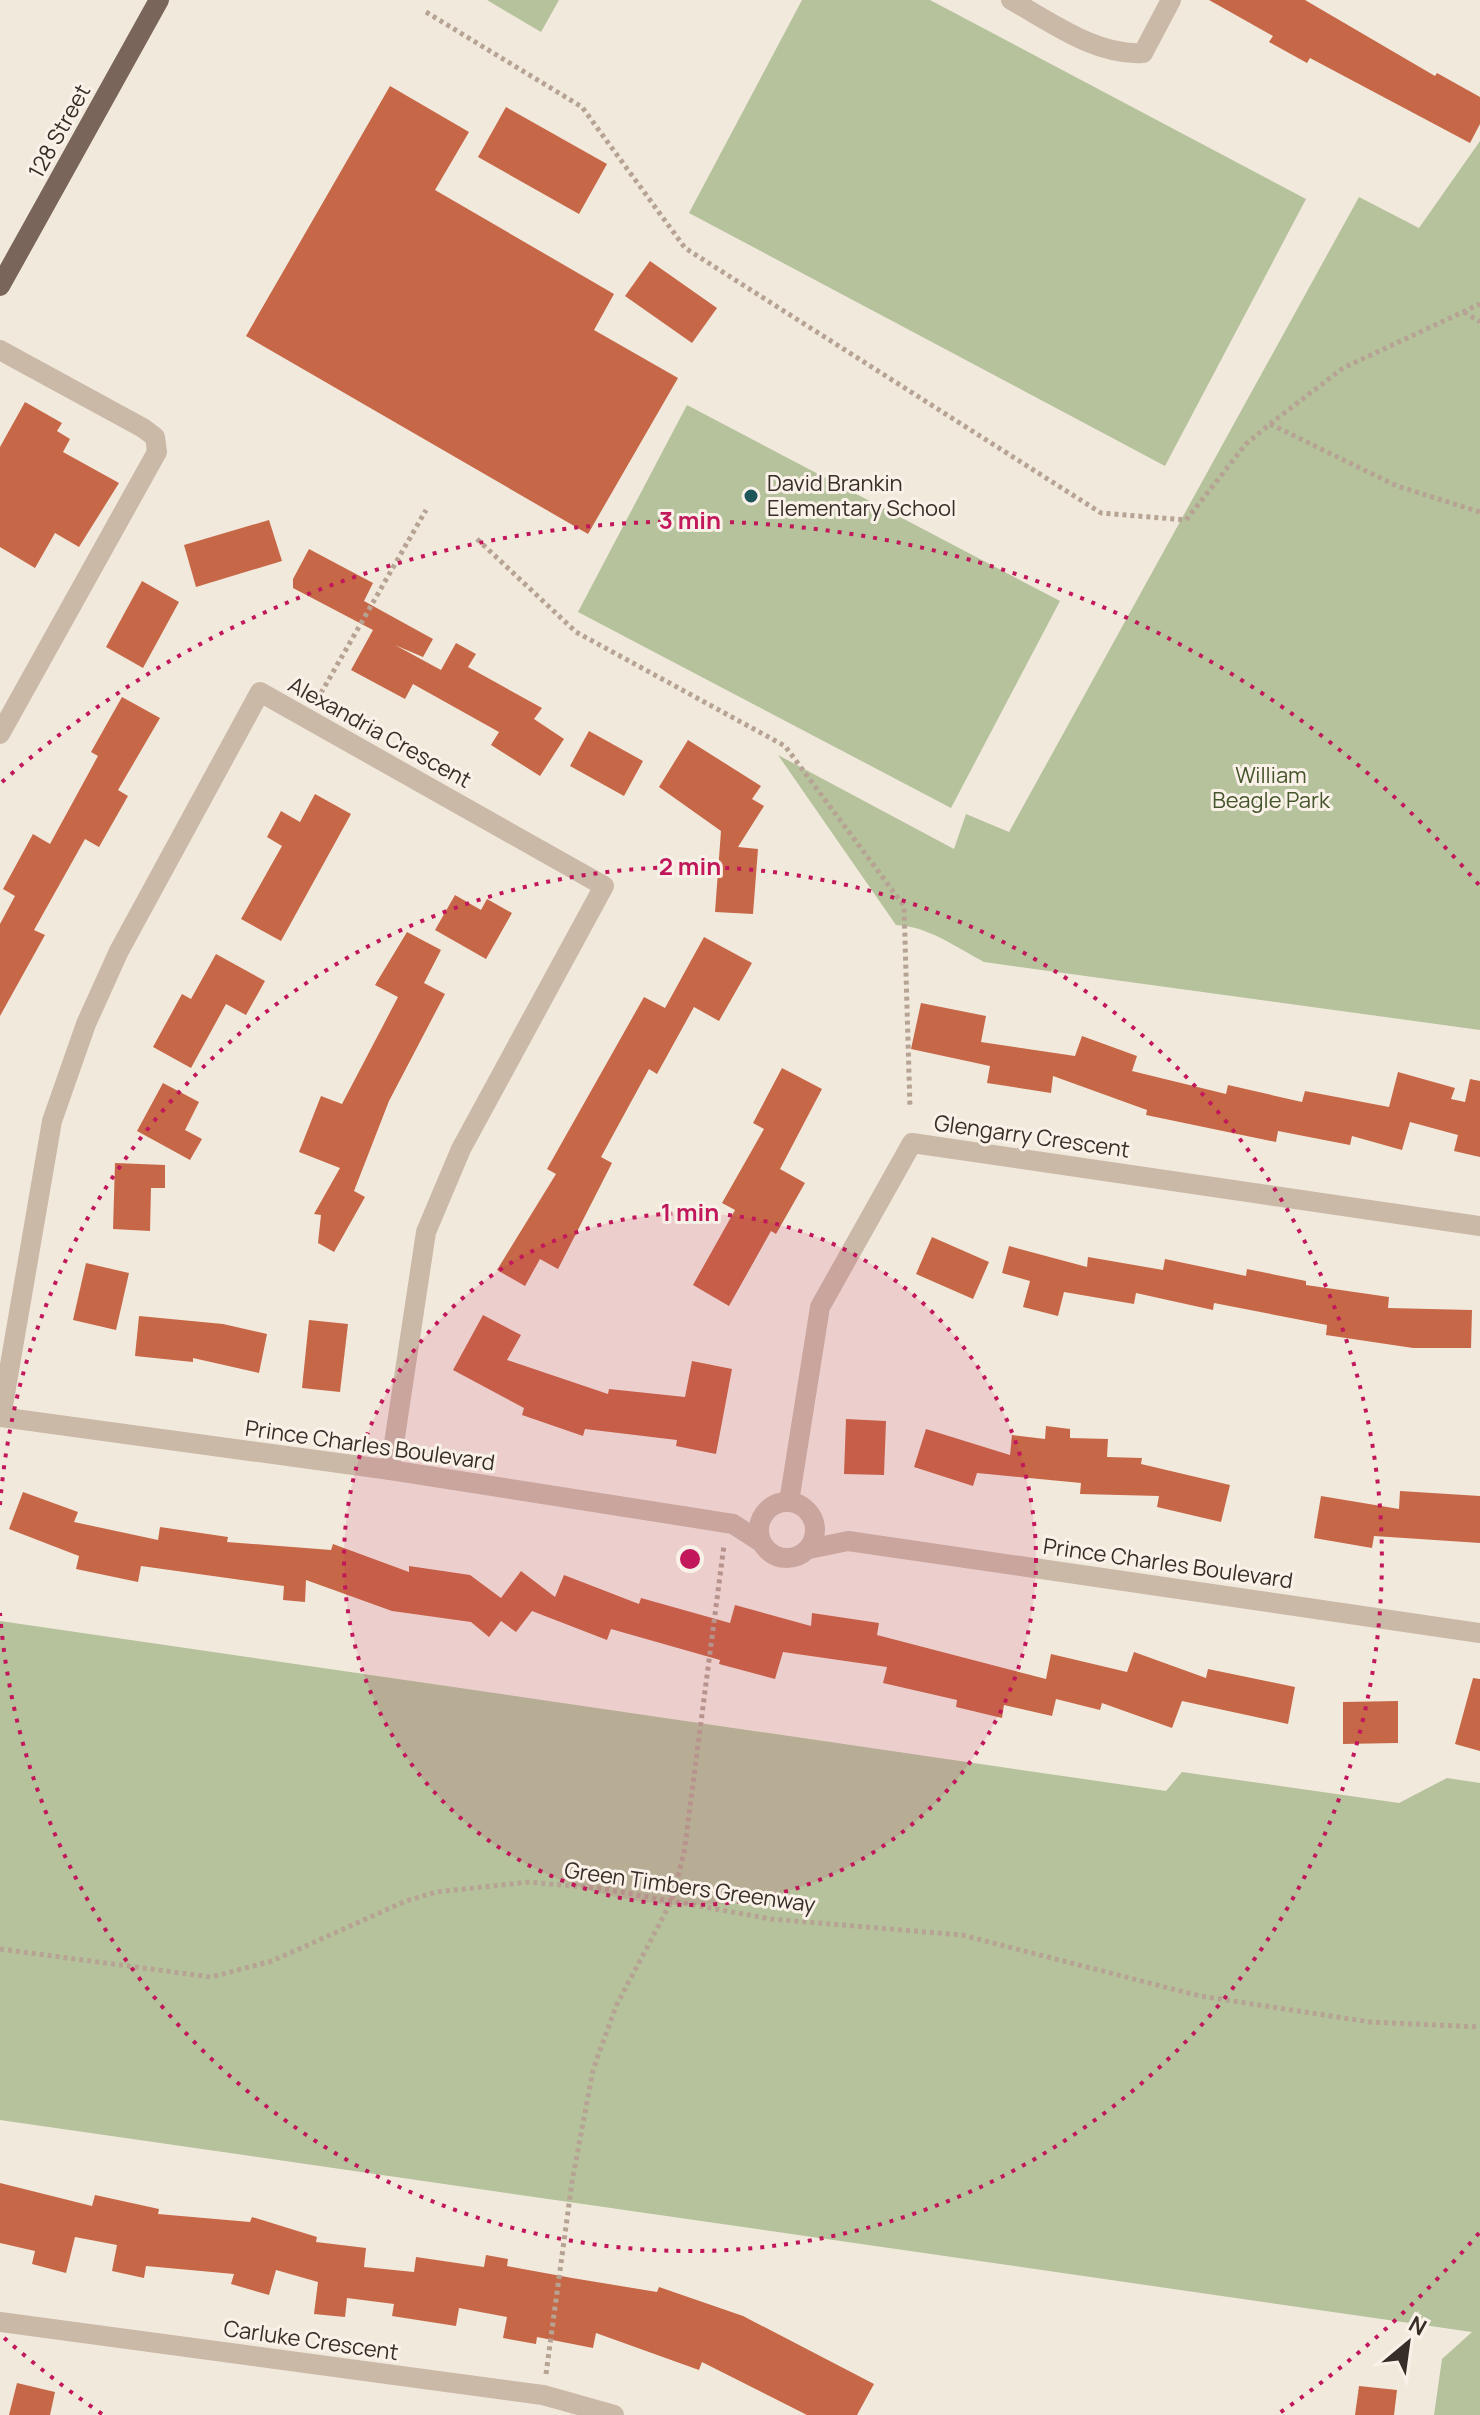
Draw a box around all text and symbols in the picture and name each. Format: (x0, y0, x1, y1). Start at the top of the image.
street label: 128 Street (21, 79, 97, 183)
place label: David Brankin Elementary School (767, 468, 956, 523)
marker: David Brankin Elementary School (742, 487, 760, 505)
text: 3 min (659, 503, 721, 536)
street label: Alexandria Crescent (283, 669, 477, 795)
park label: William Beagle Park (1212, 760, 1331, 815)
text: 2 min (659, 849, 721, 882)
street label: Glengarry Crescent (932, 1107, 1132, 1165)
text: 1 min (661, 1195, 719, 1228)
street label: Prince Charles Boulevard (243, 1413, 497, 1477)
street label: Prince Charles Boulevard (1041, 1531, 1295, 1595)
centre of rings (676, 1545, 704, 1573)
street label: Green Timbers Greenway (562, 1855, 818, 1920)
north arrow (1368, 2303, 1448, 2383)
text: N (1404, 2309, 1432, 2342)
street label: Carluke Crescent (222, 2313, 400, 2367)

